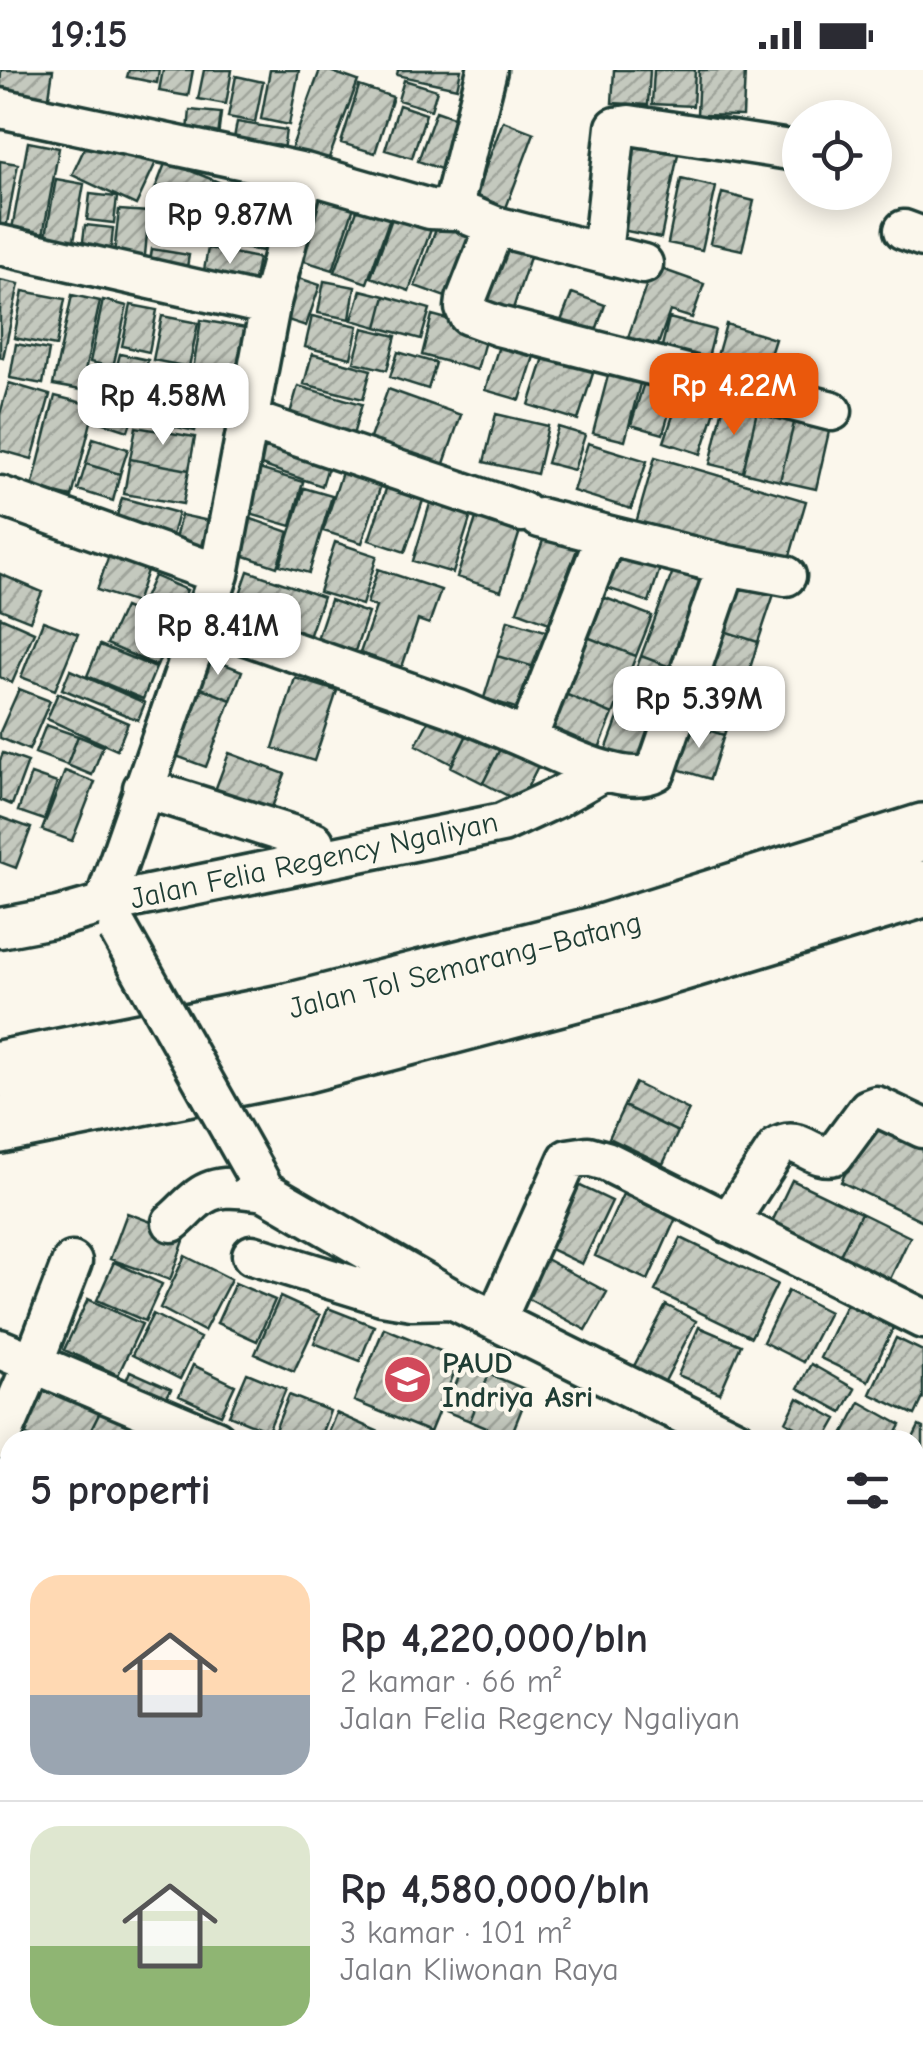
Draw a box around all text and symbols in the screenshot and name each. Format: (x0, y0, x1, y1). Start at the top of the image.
text: 19:15 (50, 13, 128, 57)
map controls (782, 100, 892, 210)
button: locate (782, 100, 892, 210)
pin: Rp 9.87M (127, 182, 333, 267)
text: Rp 9.87M (167, 196, 293, 233)
pin: Rp 4.22M (631, 353, 837, 438)
pin: Rp 4.58M (60, 363, 266, 448)
text: Rp 4.22M (671, 367, 797, 404)
text: Rp 4.58M (100, 377, 226, 414)
pin: Rp 8.41M (115, 593, 321, 678)
text: Rp 8.41M (157, 607, 279, 644)
pin: Rp 5.39M (596, 666, 802, 751)
text: Rp 5.39M (635, 680, 763, 717)
street label: Jalan Felia Regency Ngaliyan (127, 804, 501, 917)
street label: Jalan Tol Semarang–Batang (285, 905, 645, 1026)
place label: PAUD Indriya Asri (442, 1346, 593, 1415)
school or university icon: PAUD Indriya Asri (381, 1354, 433, 1406)
icon: filters (840, 1463, 895, 1518)
text: 5 properti (30, 1466, 211, 1515)
text: Rp 4,220,000/bln (340, 1614, 648, 1663)
icon: home (110, 1615, 230, 1735)
text: 2 kamar · 66 m² (340, 1663, 561, 1700)
text: Jalan Felia Regency Ngaliyan (340, 1700, 740, 1737)
text: Rp 4,580,000/bln (340, 1865, 650, 1914)
icon: home (110, 1866, 230, 1986)
text: 3 kamar · 101 m² (340, 1914, 571, 1951)
text: Jalan Kliwonan Raya (340, 1951, 619, 1988)

